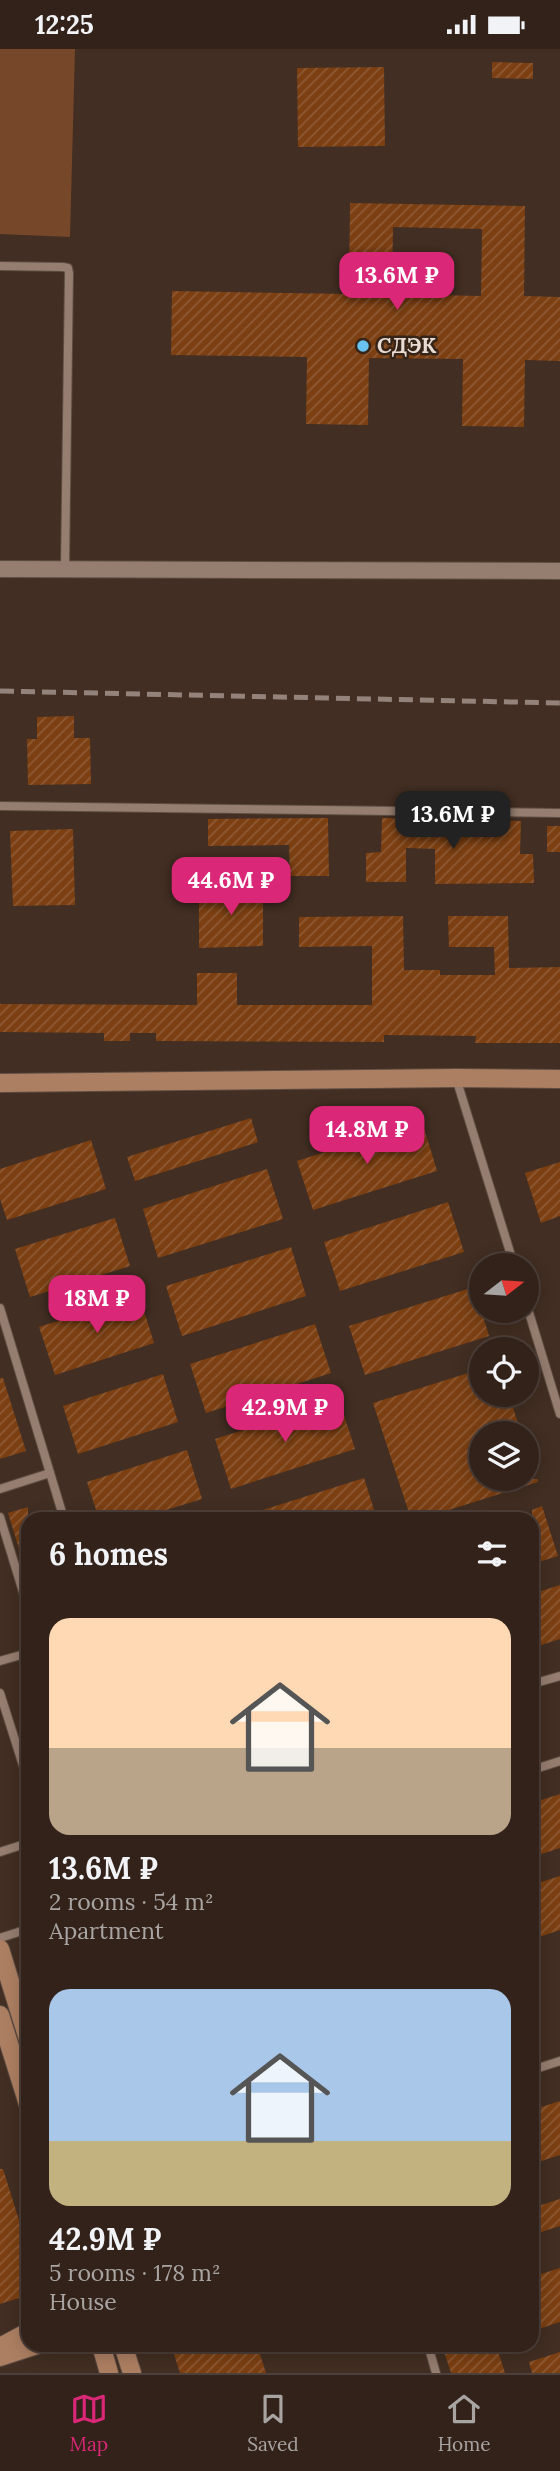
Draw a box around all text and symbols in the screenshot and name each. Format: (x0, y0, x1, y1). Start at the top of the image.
text: 12:25 (35, 8, 94, 41)
pin: 13.6M ₽ (332, 253, 462, 312)
text: 13.6M ₽ (355, 260, 439, 289)
place label: СДЭК (377, 332, 436, 359)
marker: СДЭК (355, 338, 371, 354)
pin: 13.6M ₽ (388, 791, 518, 851)
text: 13.6M ₽ (411, 799, 495, 828)
pin: 44.6M ₽ (166, 857, 296, 917)
text: 44.6M ₽ (188, 865, 274, 894)
pin: 14.8M ₽ (302, 1107, 432, 1166)
text: 14.8M ₽ (325, 1114, 409, 1143)
north arrow (469, 1253, 539, 1323)
map controls (469, 1253, 539, 1491)
pin: 18M ₽ (48, 1275, 146, 1335)
text: 18M ₽ (64, 1283, 130, 1312)
button: locate (469, 1337, 539, 1407)
pin: 42.9M ₽ (220, 1385, 350, 1444)
text: 42.9M ₽ (242, 1392, 328, 1421)
button: layers (469, 1421, 539, 1491)
text: 6 homes (49, 1535, 168, 1573)
icon: filters (473, 1535, 511, 1573)
icon: home (217, 1664, 343, 1790)
text: 13.6M ₽ (49, 1849, 158, 1887)
text: 2 rooms · 54 m² (49, 1887, 214, 1916)
text: Apartment (49, 1916, 164, 1945)
icon: home (217, 2035, 343, 2161)
text: 42.9M ₽ (49, 2220, 161, 2258)
text: 5 rooms · 178 m² (49, 2258, 221, 2287)
text: House (49, 2287, 117, 2316)
tab: Map (70, 2390, 108, 2456)
tab: Saved (247, 2390, 299, 2456)
tab: Home (438, 2390, 490, 2456)

